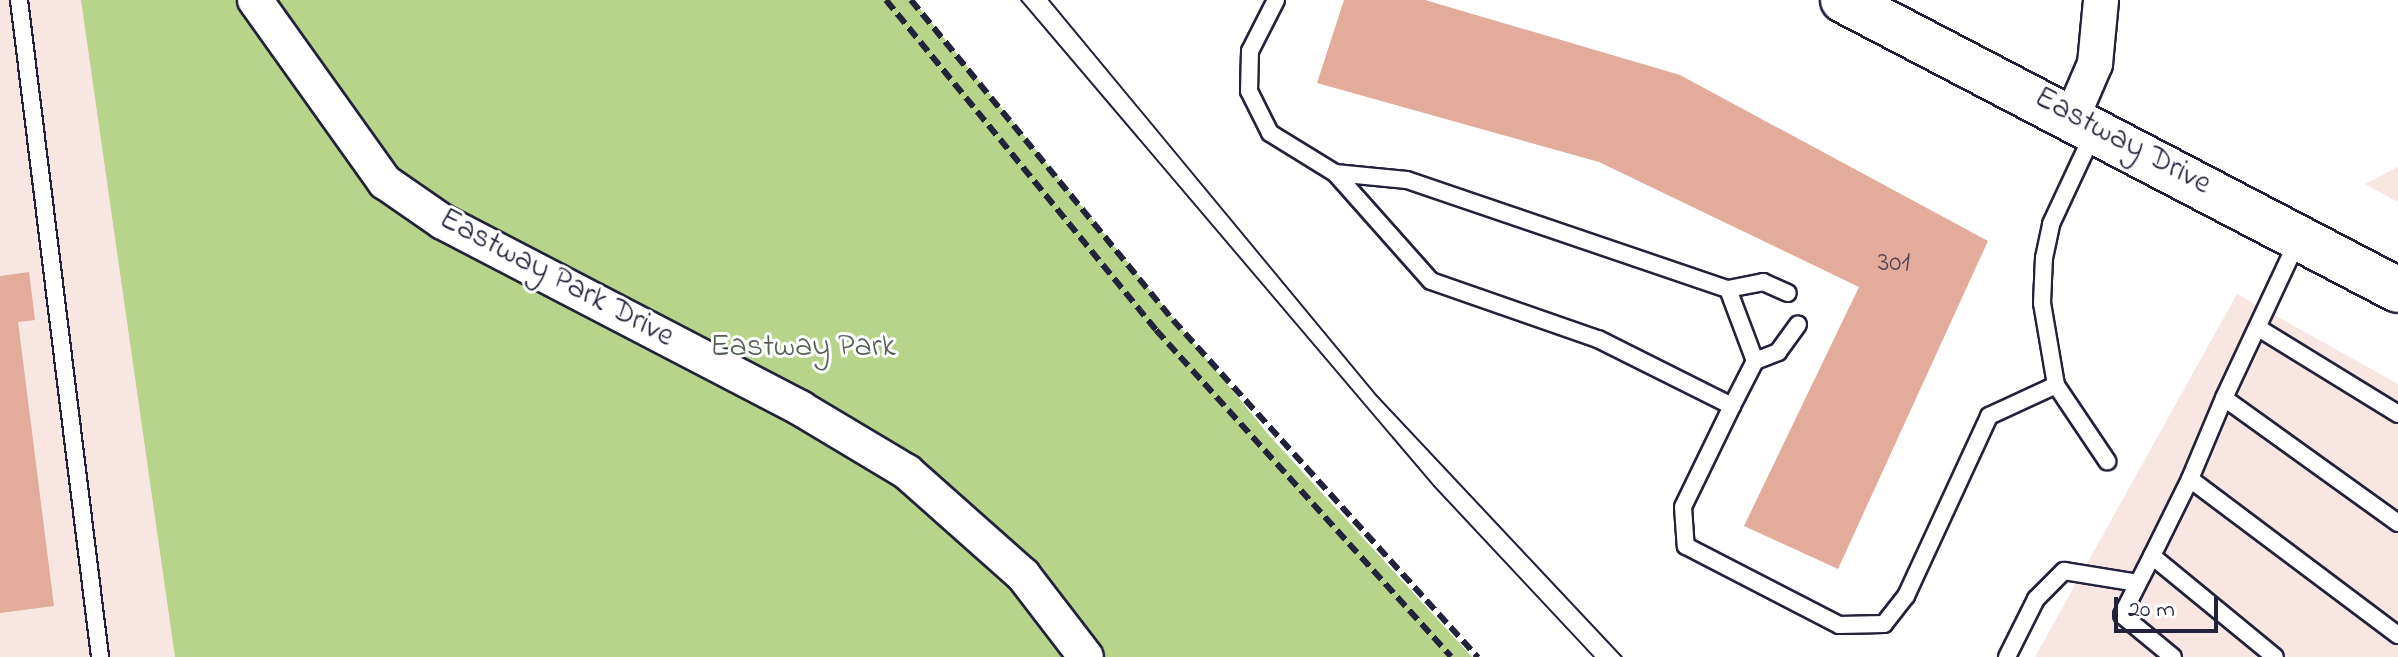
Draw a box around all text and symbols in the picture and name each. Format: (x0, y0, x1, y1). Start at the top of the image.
street label: Eastway Drive (2027, 79, 2217, 205)
street label: Eastway Park Drive (432, 201, 680, 357)
house number: 301 (1878, 247, 1910, 281)
park label: Eastway Park (710, 329, 896, 367)
scale bar (2118, 581, 2222, 631)
text: 20 m (2128, 593, 2175, 628)

